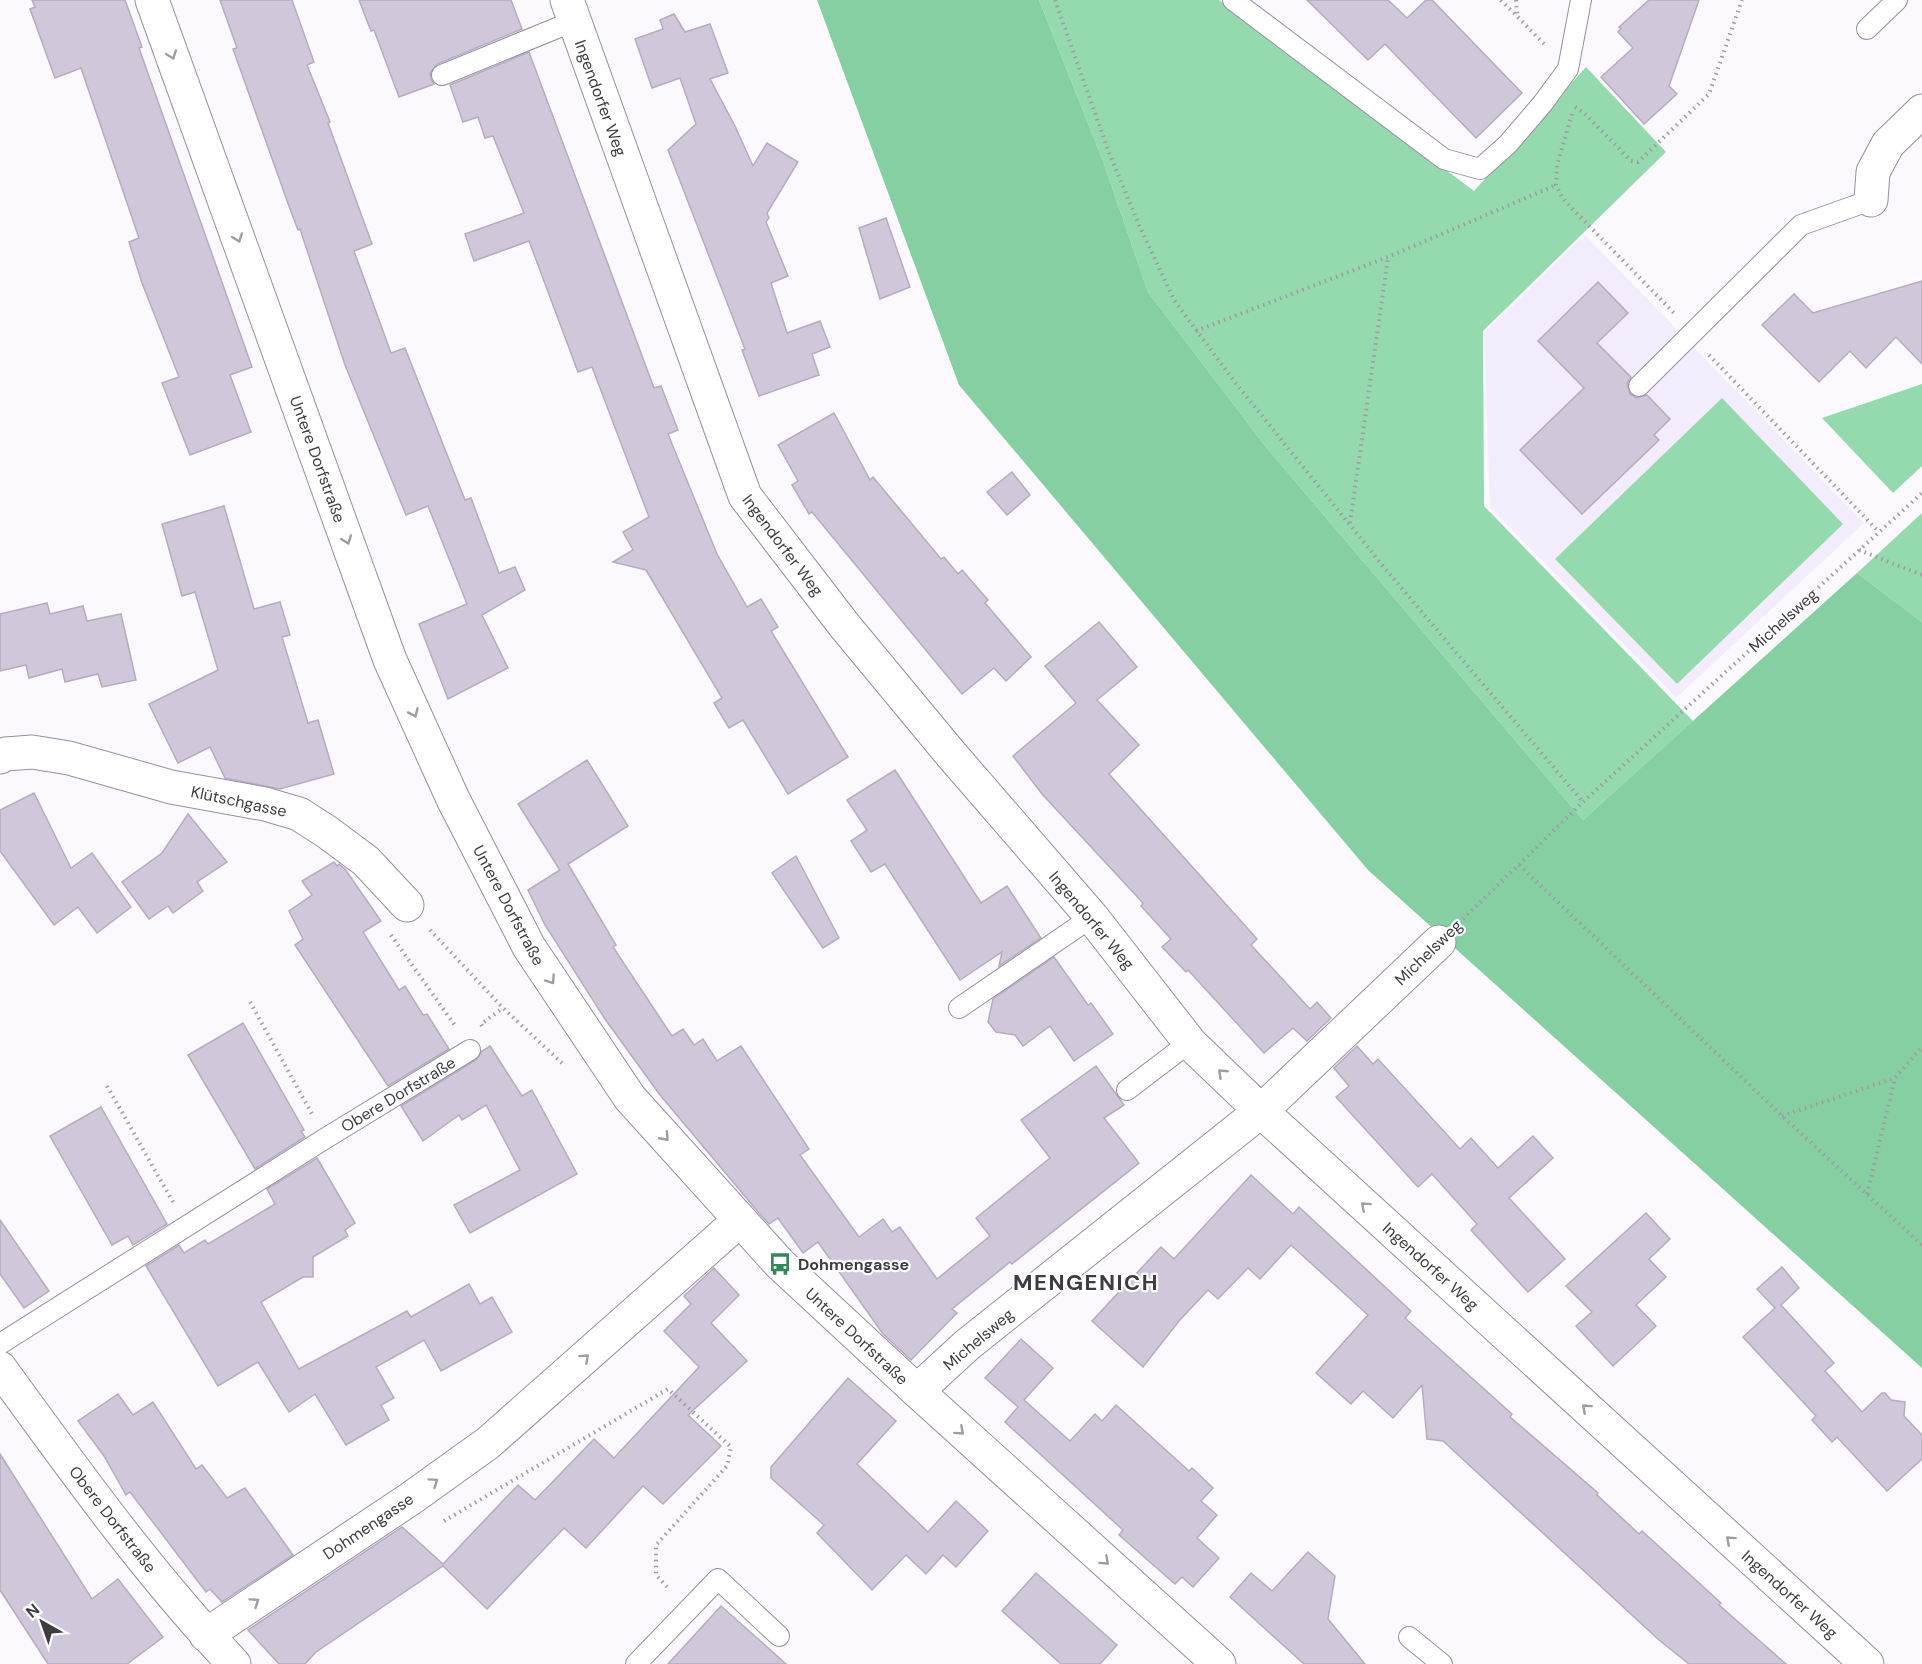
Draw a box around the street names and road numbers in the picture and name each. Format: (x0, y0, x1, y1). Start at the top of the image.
street label: Ingendorfer Weg (570, 37, 631, 159)
street label: Untere Dorfstraße (285, 393, 350, 525)
street label: Ingendorfer Weg (737, 490, 828, 600)
street label: Michelsweg (1744, 584, 1822, 657)
street label: Klütschgasse (189, 781, 289, 822)
street label: Untere Dorfstraße (468, 841, 549, 969)
street label: Ingendorfer Weg (1044, 867, 1139, 974)
street label: Michelsweg (1390, 915, 1467, 990)
street label: Obere Dorfstraße (337, 1052, 459, 1137)
street label: Ingendorfer Weg (1378, 1218, 1483, 1315)
street label: Untere Dorfstraße (801, 1283, 913, 1390)
street label: Michelsweg (939, 1304, 1018, 1375)
street label: Obere Dorfstraße (64, 1462, 161, 1577)
street label: Dohmengasse (319, 1488, 418, 1564)
street label: Ingendorfer Weg (1737, 1546, 1842, 1643)

